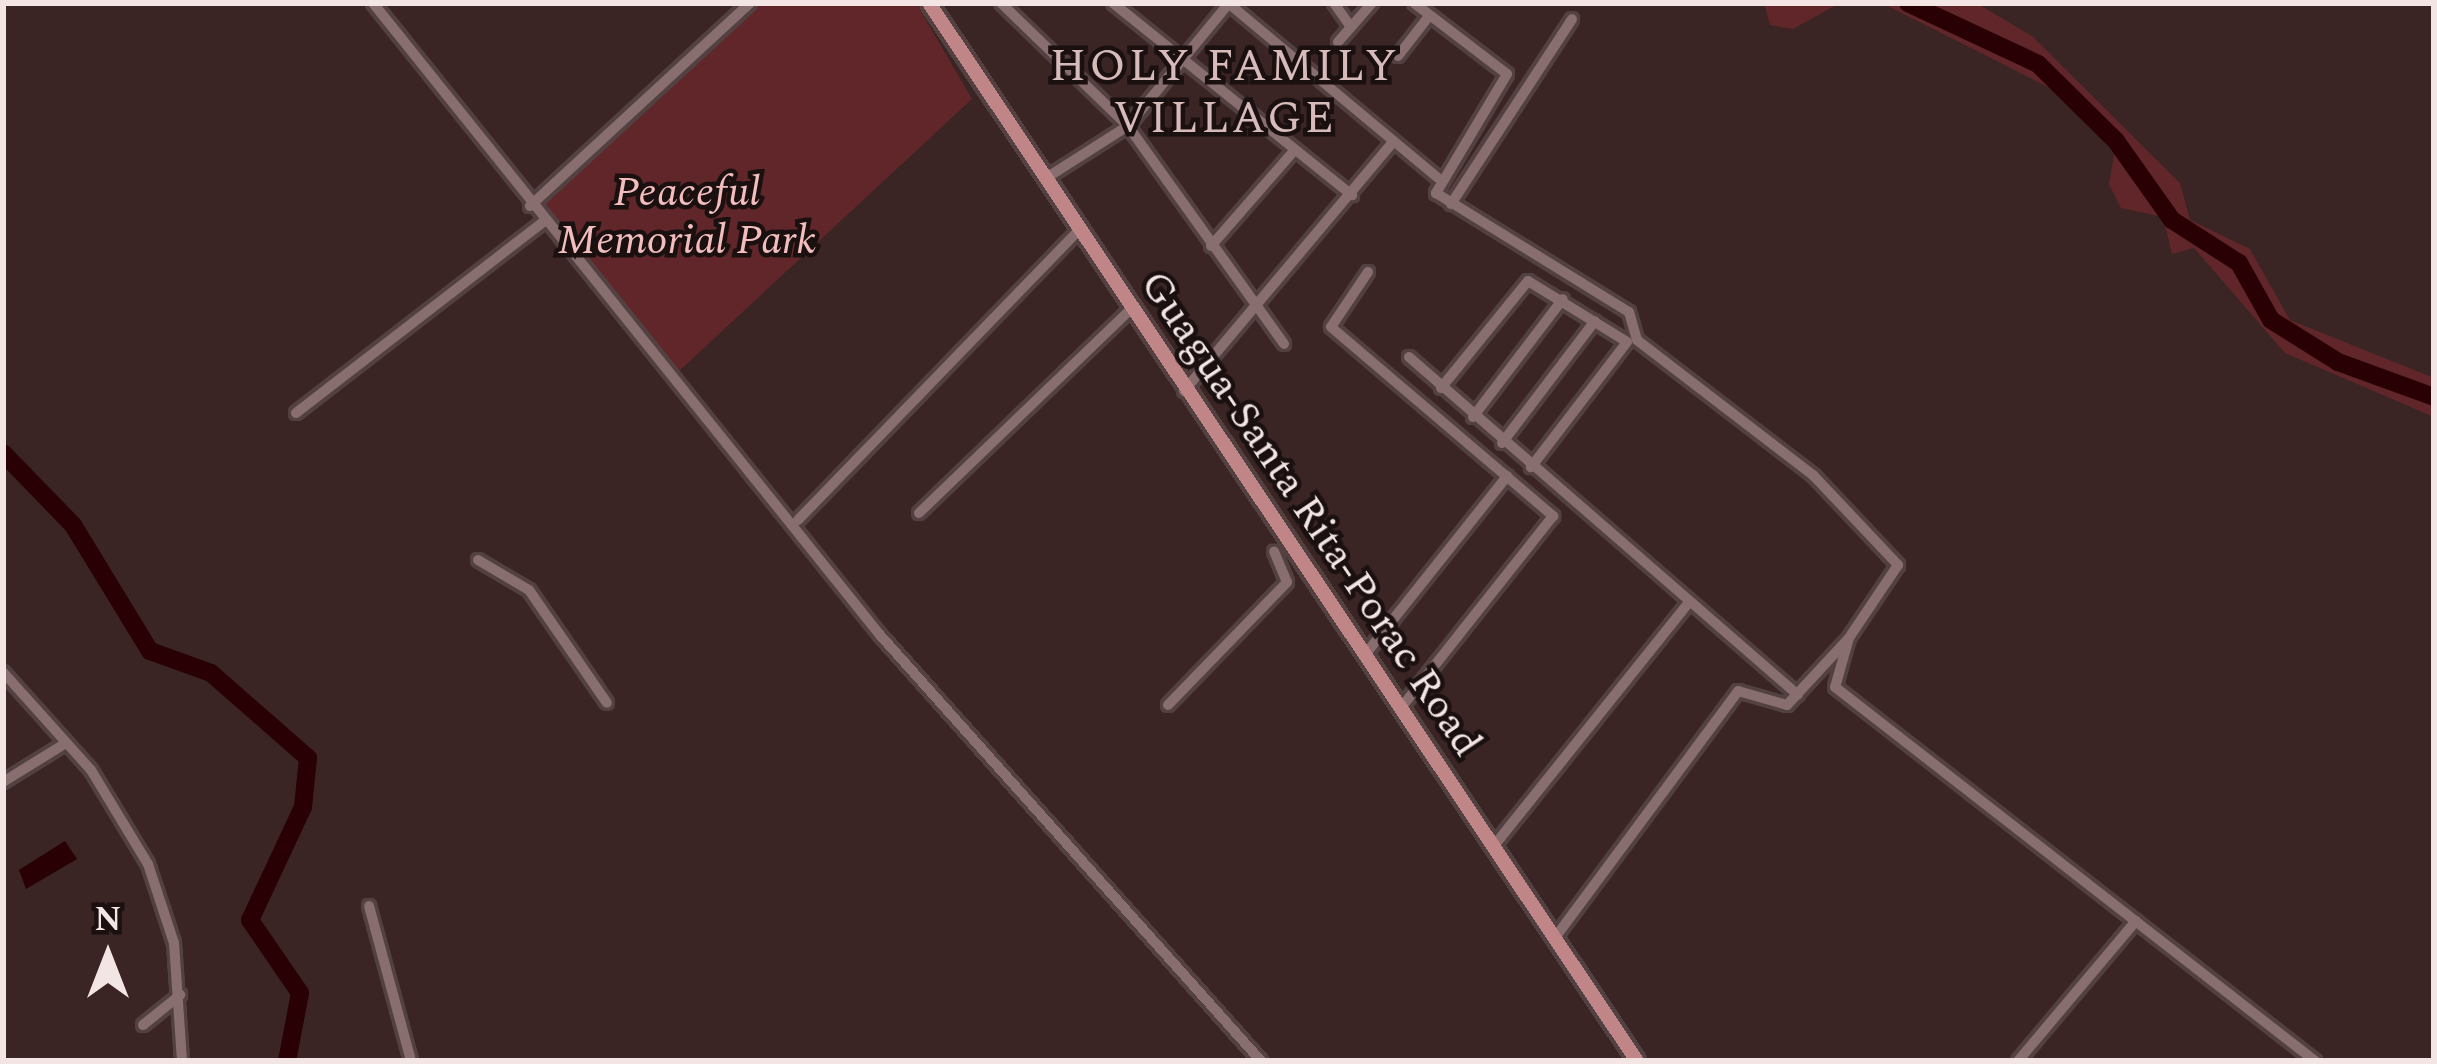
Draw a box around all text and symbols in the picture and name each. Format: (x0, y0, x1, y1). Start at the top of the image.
district label: HOLY FAMILY VILLAGE (1050, 40, 1400, 146)
park label: Peaceful Memorial Park (558, 168, 816, 266)
street label: Guagua-Santa Rita-Porac Road (1128, 262, 1492, 766)
text: N (95, 895, 121, 945)
north arrow (48, 896, 168, 1016)

